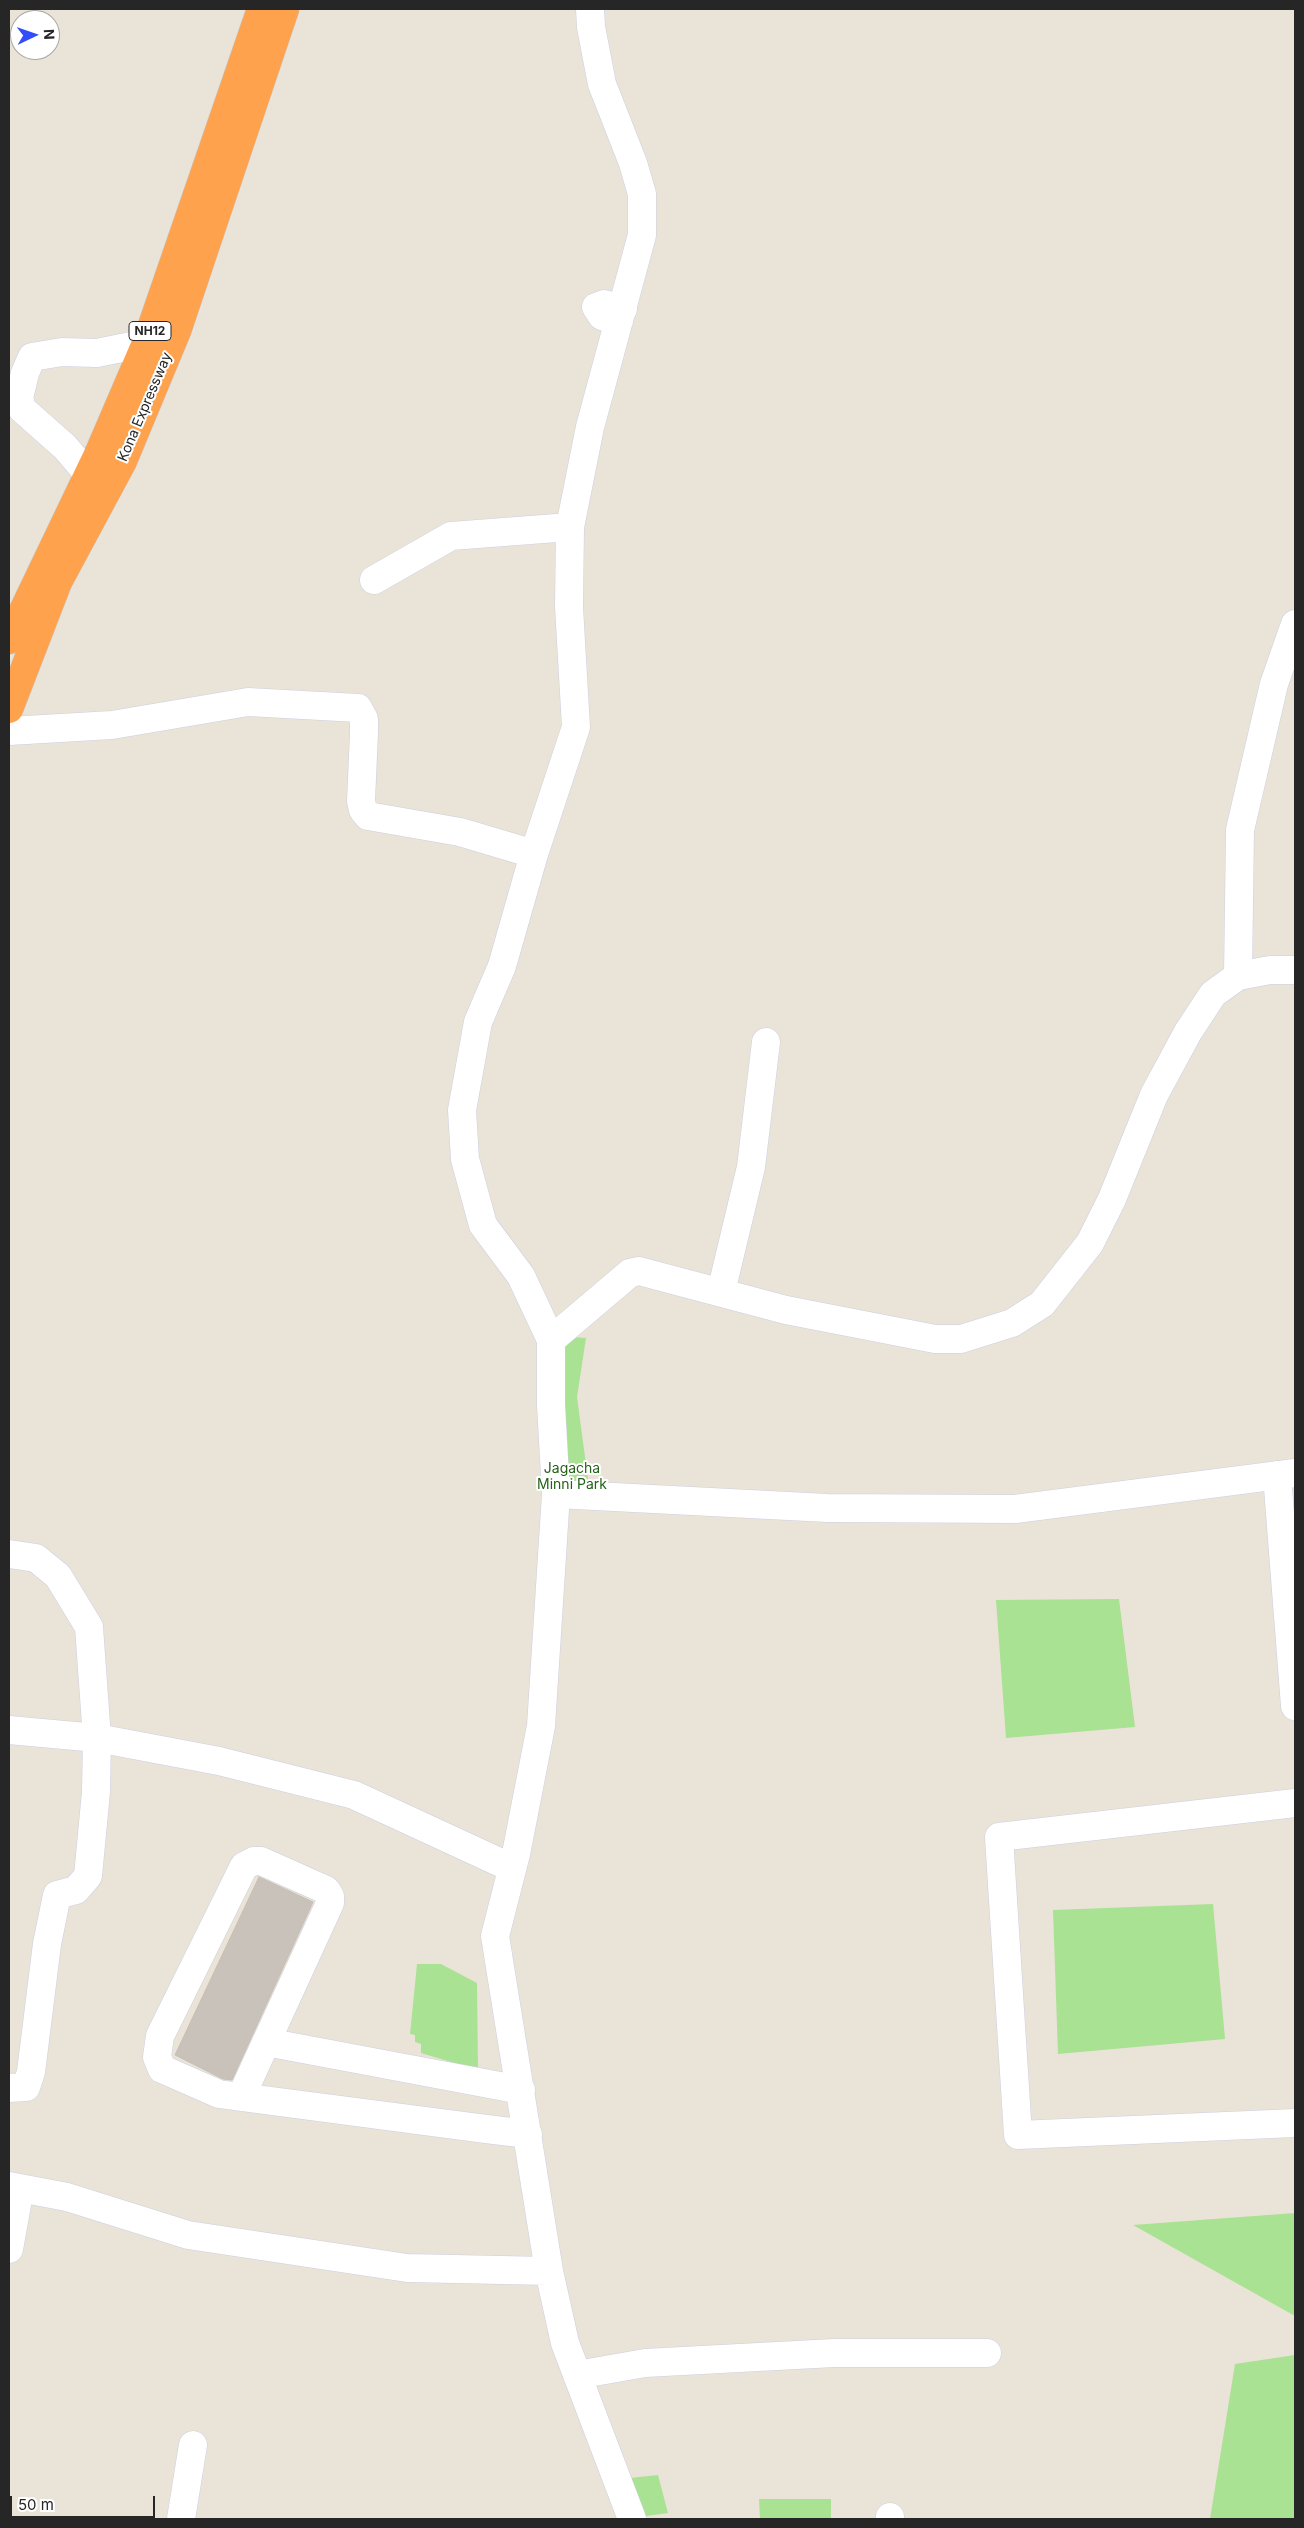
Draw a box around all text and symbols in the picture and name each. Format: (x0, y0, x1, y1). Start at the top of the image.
north arrow (10, 10, 60, 60)
text: N (41, 28, 58, 40)
road number: NH12 (129, 322, 171, 341)
street label: Kona Expressway (114, 350, 176, 464)
park label: Jagacha Minni Park (537, 1461, 607, 1494)
scale bar (12, 2486, 158, 2518)
text: 50 m (18, 2495, 54, 2514)

